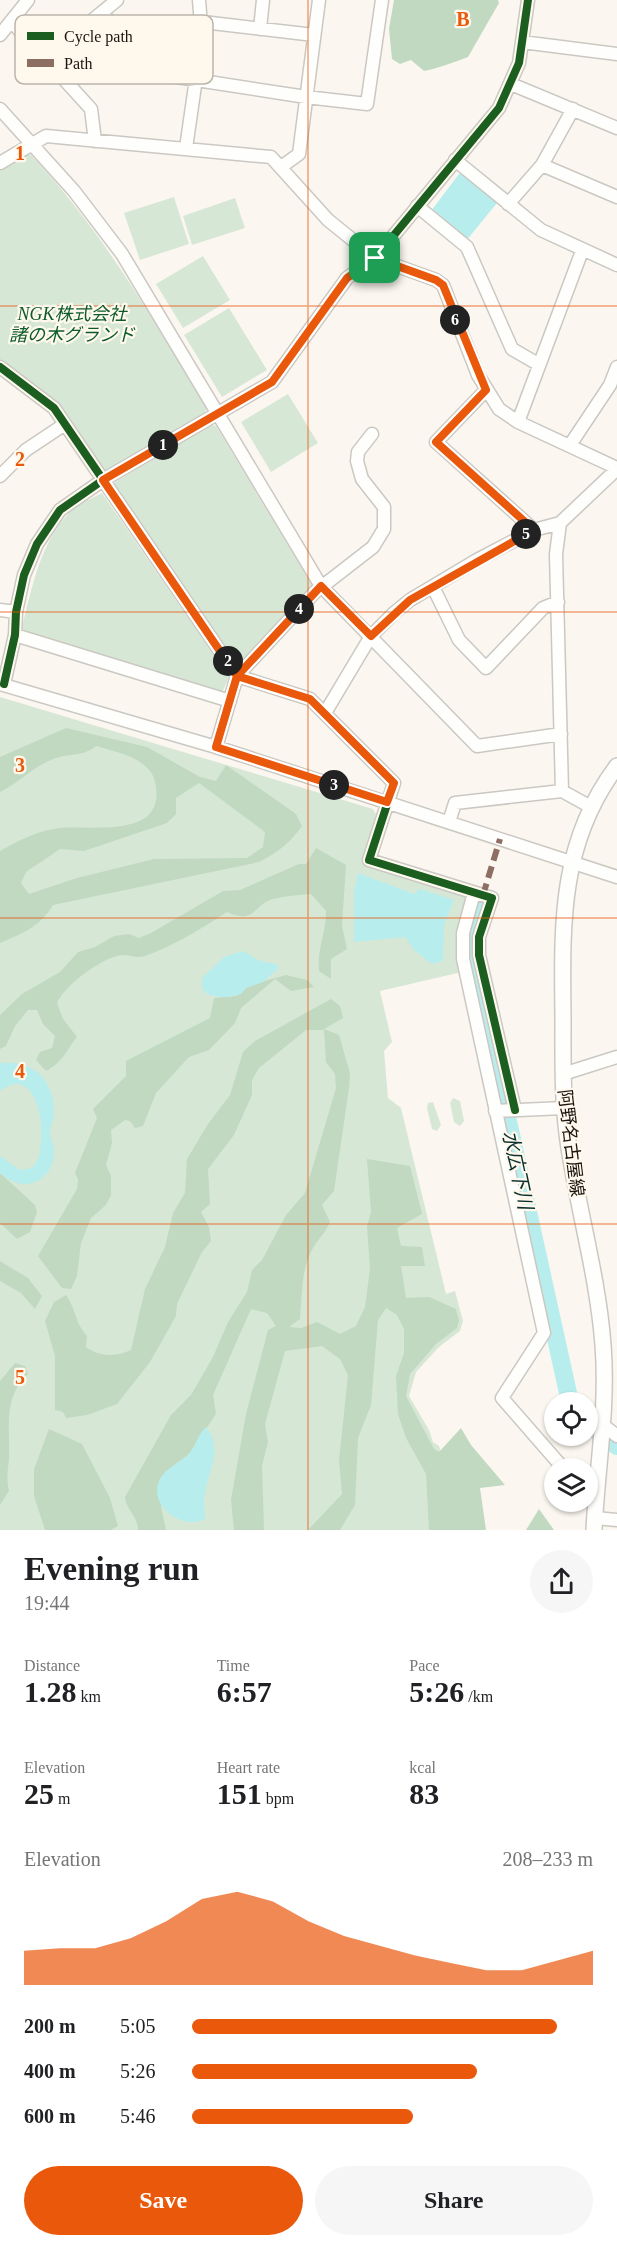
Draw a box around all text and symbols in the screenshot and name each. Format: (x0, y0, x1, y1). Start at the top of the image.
text: B (456, 8, 470, 30)
legend (15, 15, 213, 84)
text: Cycle path (64, 28, 133, 46)
text: Path (64, 55, 92, 72)
text: 1 (15, 142, 25, 164)
pin (349, 232, 400, 283)
icon: arrive (358, 241, 391, 274)
park label: NGK株式会社 諸の木グランド (9, 304, 136, 345)
pin: 6 (440, 305, 470, 335)
text: 6 (451, 311, 459, 328)
pin: 1 (148, 430, 178, 460)
text: 1 (159, 436, 167, 453)
text: 2 (15, 448, 25, 470)
pin: 5 (511, 519, 541, 549)
text: 5 (522, 525, 530, 542)
pin: 4 (284, 594, 314, 624)
text: 4 (295, 600, 303, 617)
pin: 2 (213, 646, 243, 676)
text: 2 (224, 652, 232, 669)
text: 3 (15, 754, 25, 776)
pin: 3 (319, 770, 349, 800)
text: 3 (330, 776, 338, 793)
text: 4 (15, 1060, 25, 1082)
street label: 阿野名古屋線 (554, 1088, 588, 1198)
water label: 水広下川 (499, 1129, 537, 1213)
text: 5 (15, 1366, 25, 1388)
map controls (544, 1392, 598, 1512)
button: locate (544, 1392, 598, 1446)
button: layers (544, 1458, 598, 1512)
button: share (530, 1550, 593, 1613)
text: Evening run (24, 1551, 199, 1587)
text: 19:44 (24, 1592, 70, 1614)
text: Distance (24, 1657, 80, 1674)
text: Time (217, 1657, 250, 1674)
text: Pace (409, 1657, 440, 1674)
text: 1.28 (24, 1675, 77, 1708)
text: 6:57 (217, 1675, 272, 1708)
text: 5:26 (409, 1675, 464, 1708)
text: km (77, 1688, 101, 1705)
text: /km (464, 1688, 493, 1705)
text: Elevation (24, 1759, 85, 1776)
text: Heart rate (217, 1759, 280, 1776)
text: kcal (409, 1759, 436, 1776)
text: 25 (24, 1777, 54, 1810)
text: 151 (217, 1777, 262, 1810)
text: 83 (409, 1777, 439, 1810)
text: m (54, 1790, 70, 1807)
text: bpm (262, 1790, 294, 1807)
text: Elevation (24, 1848, 101, 1870)
text: 208–233 m (502, 1848, 593, 1870)
text: 200 m (24, 2015, 76, 2037)
text: 5:05 (120, 2015, 156, 2037)
text: 400 m (24, 2060, 76, 2082)
text: 5:26 (120, 2060, 156, 2082)
text: 600 m (24, 2105, 76, 2127)
text: 5:46 (120, 2105, 156, 2127)
button: Save (24, 2166, 303, 2235)
button: Share (315, 2166, 593, 2235)

